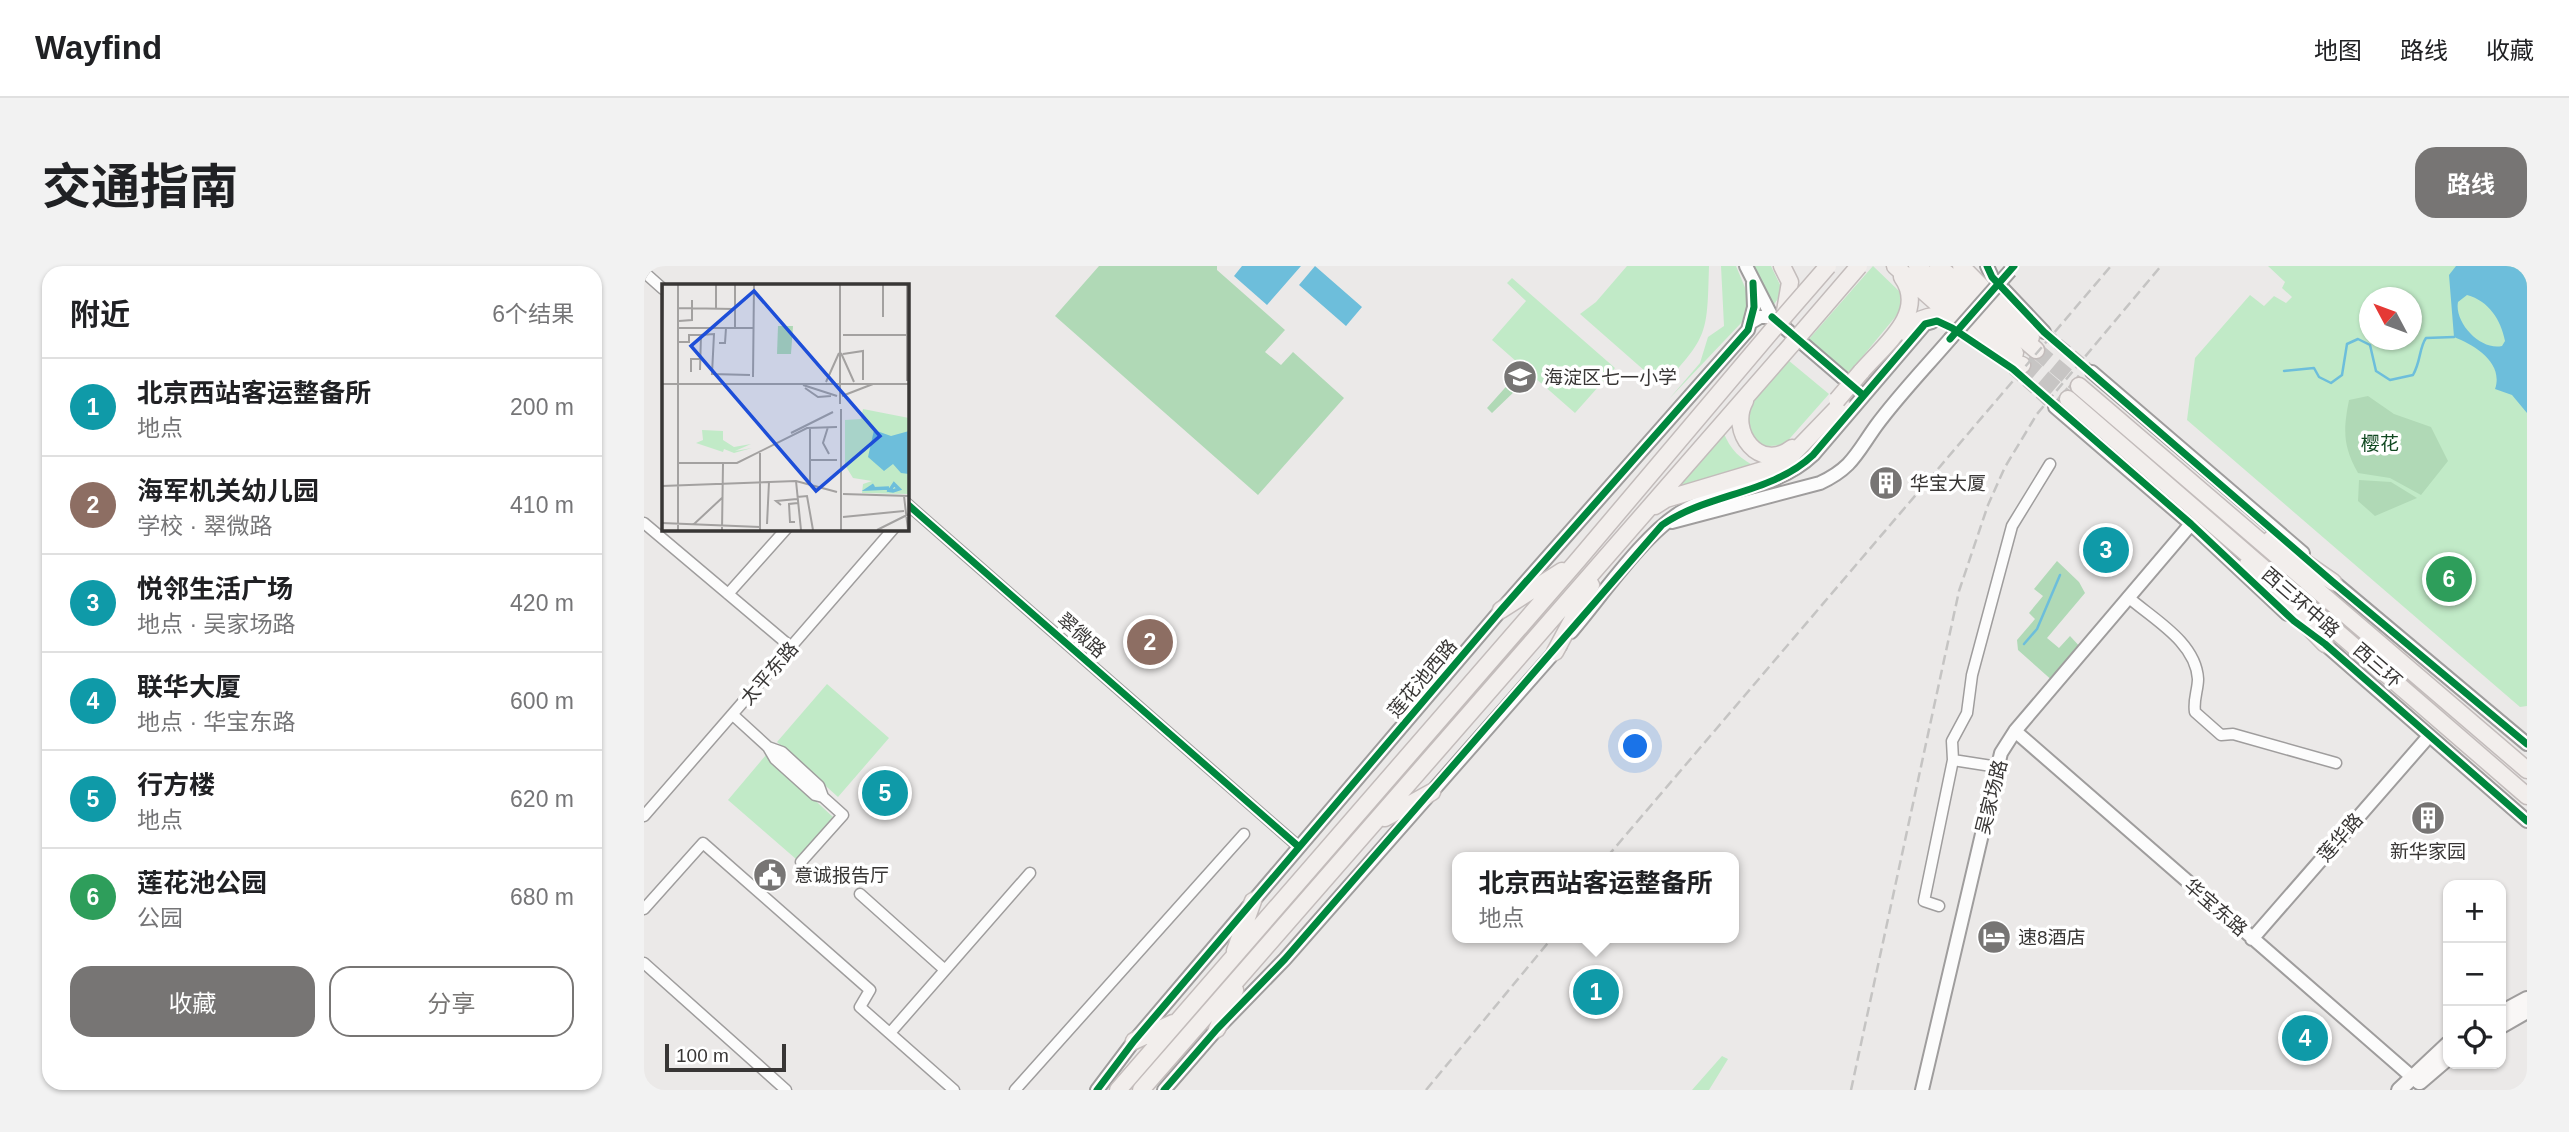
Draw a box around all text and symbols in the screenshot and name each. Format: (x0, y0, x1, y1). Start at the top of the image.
text: Wayfind (35, 29, 162, 66)
text: 地图 (2314, 37, 2362, 64)
text: 路线 (2400, 37, 2448, 64)
text: 收藏 (2486, 37, 2534, 64)
button: 路线 (2415, 147, 2527, 218)
text: 交通指南 (42, 160, 238, 214)
inset map (662, 284, 908, 530)
north arrow (2359, 287, 2422, 350)
text: 附近 (70, 298, 130, 331)
text: 6个结果 (492, 301, 574, 327)
school or university icon: 海淀区七一小学 (1501, 358, 1539, 396)
place label: 海淀区七一小学 (1544, 367, 1677, 388)
text: 北京西站客运整备所 (137, 378, 371, 408)
text: 1 (87, 394, 99, 420)
text: 200 m (510, 394, 574, 420)
text: 地点 (137, 415, 183, 441)
park label: 樱花 (2361, 433, 2399, 454)
building icon: 华宝大厦 (1867, 464, 1905, 502)
place label: 华宝大厦 (1910, 473, 1986, 494)
text: 海军机关幼儿园 (137, 476, 319, 506)
text: 2 (87, 492, 99, 518)
text: 410 m (510, 492, 574, 518)
text: 学校 · 翠微路 (137, 513, 272, 539)
pin: 3 (2083, 524, 2129, 576)
pin: 6 (2426, 553, 2472, 605)
street label: 西三环中路 (2258, 563, 2343, 641)
text: 悦邻生活广场 (137, 574, 293, 604)
text: 3 (87, 590, 99, 616)
text: 420 m (510, 590, 574, 616)
street label: 翠微路 (1053, 609, 1110, 662)
text: 地点 · 吴家场路 (137, 611, 295, 637)
pin: 2 (1127, 616, 1173, 668)
street label: 莲花池西路 (1384, 635, 1461, 721)
street label: 太平东路 (737, 638, 802, 709)
street label: 西三环 (2349, 639, 2406, 692)
text: 联华大厦 (137, 672, 241, 702)
text: 4 (87, 688, 99, 714)
text: 600 m (510, 688, 574, 714)
text: 地点 · 华宝东路 (137, 709, 295, 735)
your location (1618, 729, 1652, 763)
street label: 吴家场路 (1972, 758, 2011, 837)
pin: 5 (862, 767, 908, 819)
text: 行方楼 (137, 770, 215, 800)
text: 5 (87, 786, 99, 812)
text: 620 m (510, 786, 574, 812)
building icon: 新华家园 (2409, 799, 2447, 837)
text: 地点 (137, 807, 183, 833)
street label: 莲华路 (2314, 809, 2367, 866)
place label: 新华家园 (2390, 841, 2466, 862)
popup (1452, 852, 1739, 943)
public building icon: 意诚报告厅 (751, 856, 789, 894)
place label: 意诚报告厅 (794, 865, 889, 886)
text: 莲花池公园 (137, 868, 267, 898)
text: 北京西站客运整备所 (1478, 868, 1713, 898)
street label: 华宝东路 (2180, 875, 2251, 940)
map controls (2443, 880, 2506, 1069)
button: + (2443, 880, 2506, 943)
text: 6 (87, 884, 99, 910)
text: 680 m (510, 884, 574, 910)
text: 公园 (137, 905, 183, 931)
text: 地点 (1478, 905, 1524, 931)
hotel icon: 速8酒店 (1975, 918, 2013, 956)
place label: 速8酒店 (2018, 927, 2086, 948)
button: − (2443, 943, 2506, 1006)
button: 收藏 (70, 966, 315, 1037)
button: 分享 (329, 966, 574, 1037)
pin: 1 (1573, 966, 1619, 1018)
button: locate (2443, 1006, 2506, 1069)
pin: 4 (2282, 1012, 2328, 1064)
scale bar (665, 1041, 786, 1073)
text: 100 m (676, 1045, 729, 1066)

